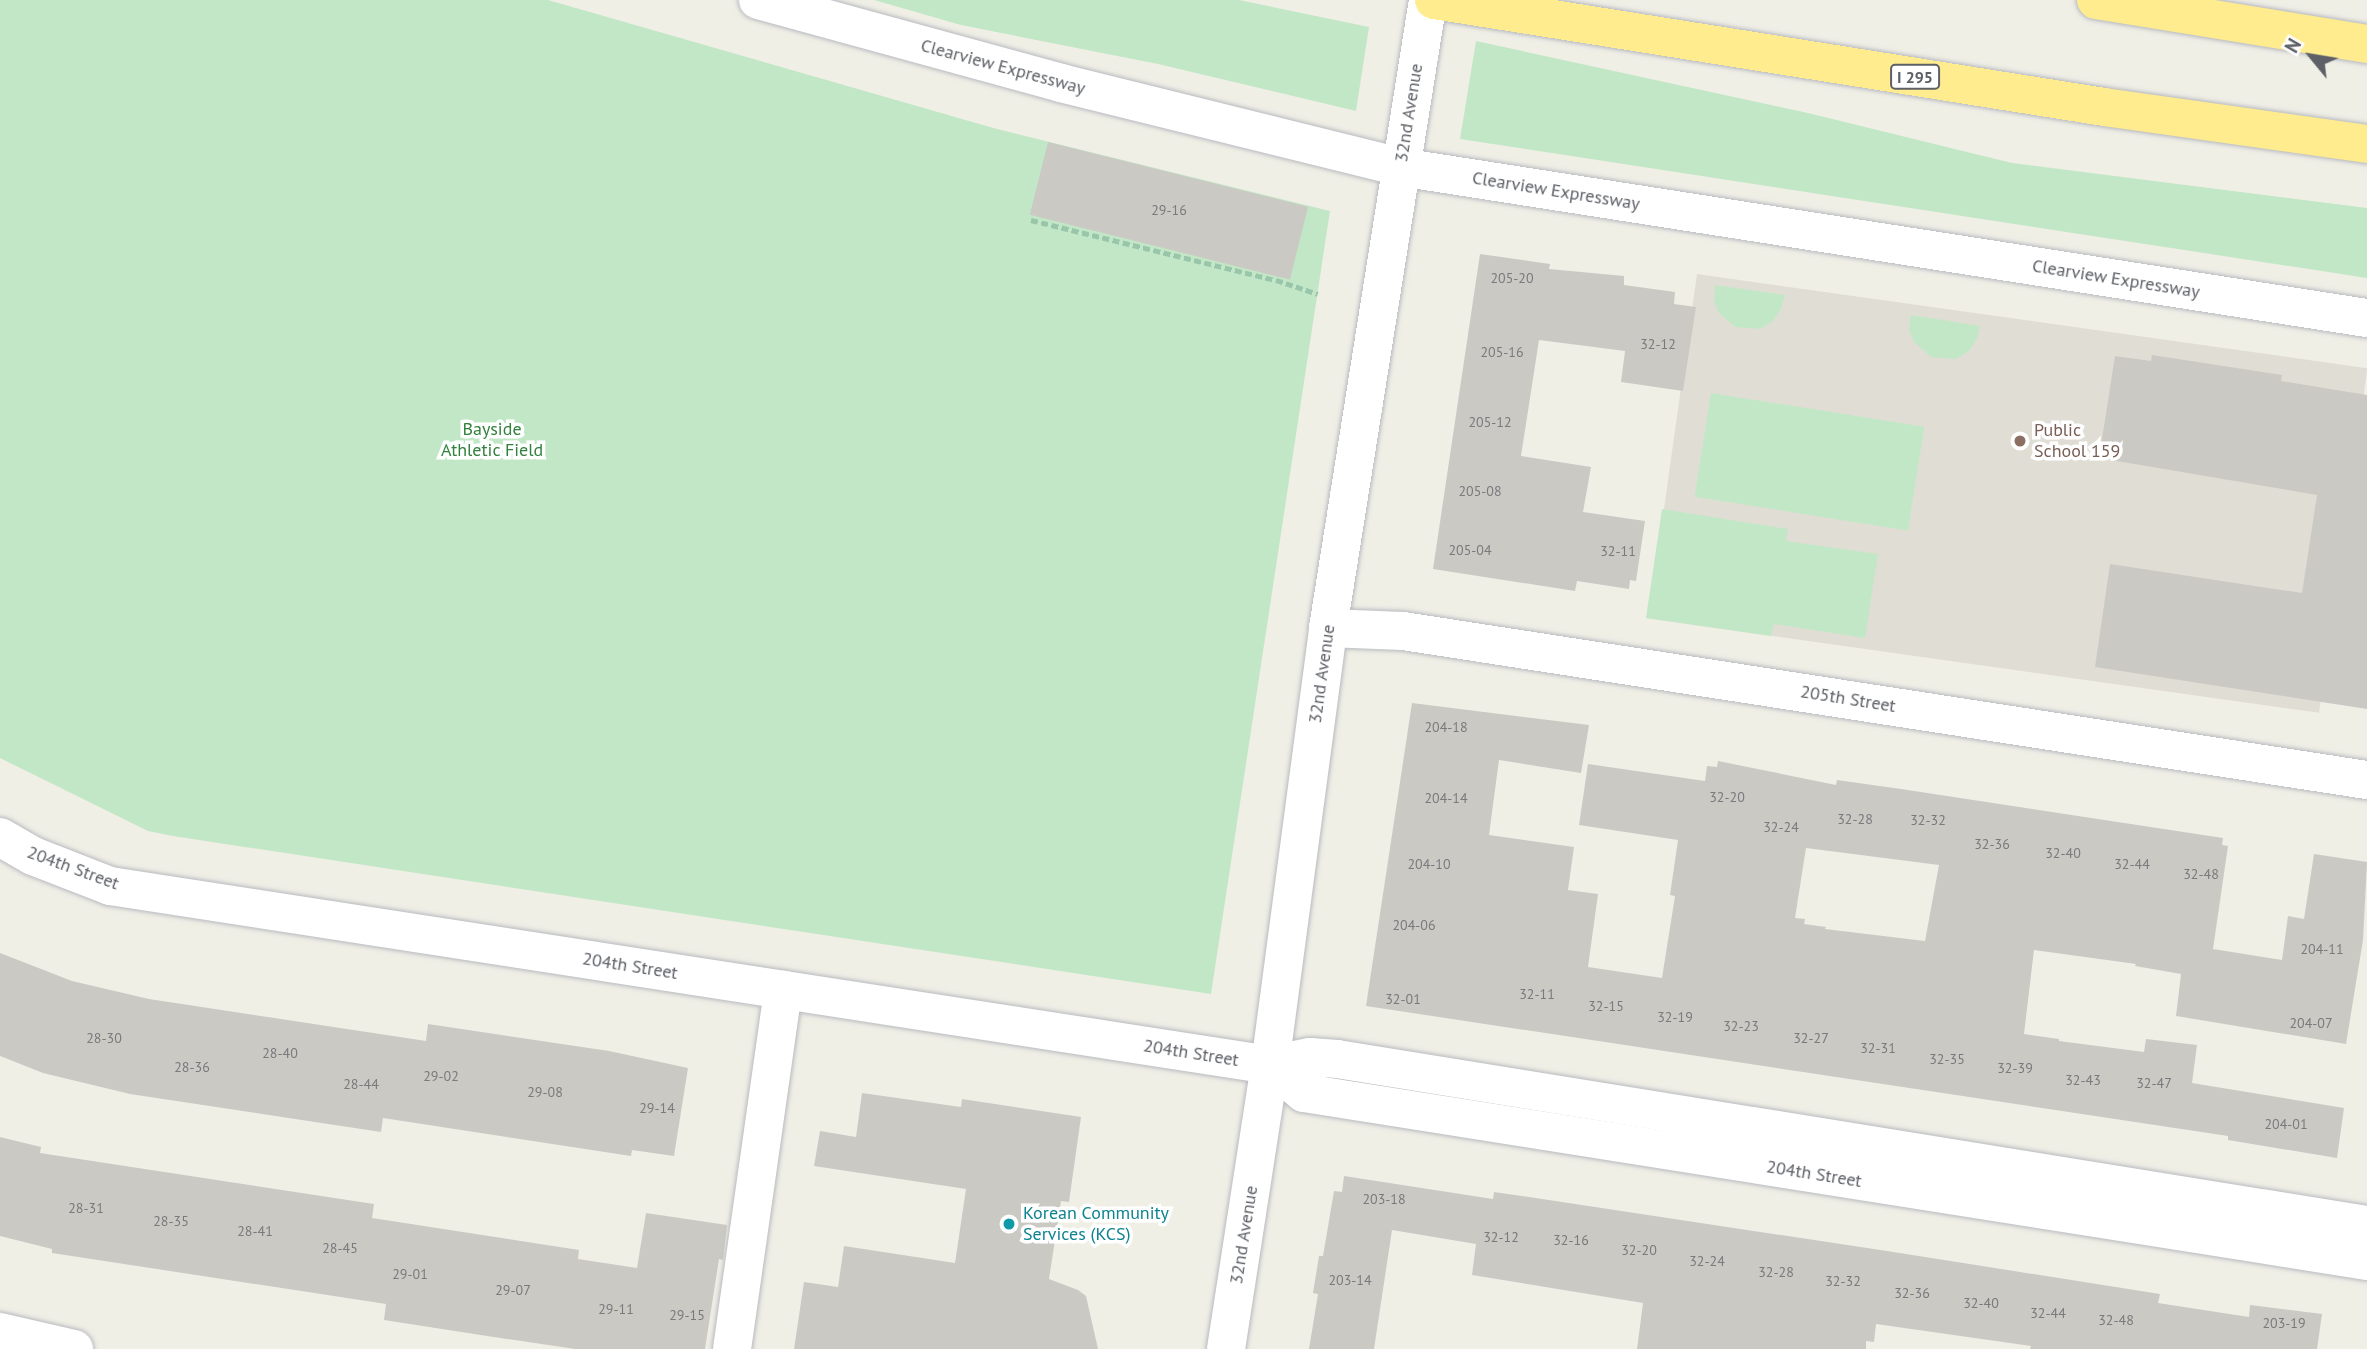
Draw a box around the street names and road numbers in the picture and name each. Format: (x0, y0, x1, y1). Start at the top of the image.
street label: Clearview Expressway (918, 35, 1088, 99)
street label: 32nd Avenue (1390, 62, 1428, 164)
road number: I 295 (1889, 64, 1941, 90)
street label: Clearview Expressway (1470, 167, 1642, 215)
street label: Clearview Expressway (2030, 255, 2202, 303)
street label: 32nd Avenue (1304, 623, 1340, 725)
street label: 205th Street (1799, 681, 1897, 717)
street label: 204th Street (24, 841, 122, 895)
street label: 204th Street (581, 948, 679, 984)
street label: 204th Street (1142, 1035, 1240, 1071)
street label: 204th Street (1765, 1156, 1863, 1192)
street label: 32nd Avenue (1225, 1184, 1263, 1286)

